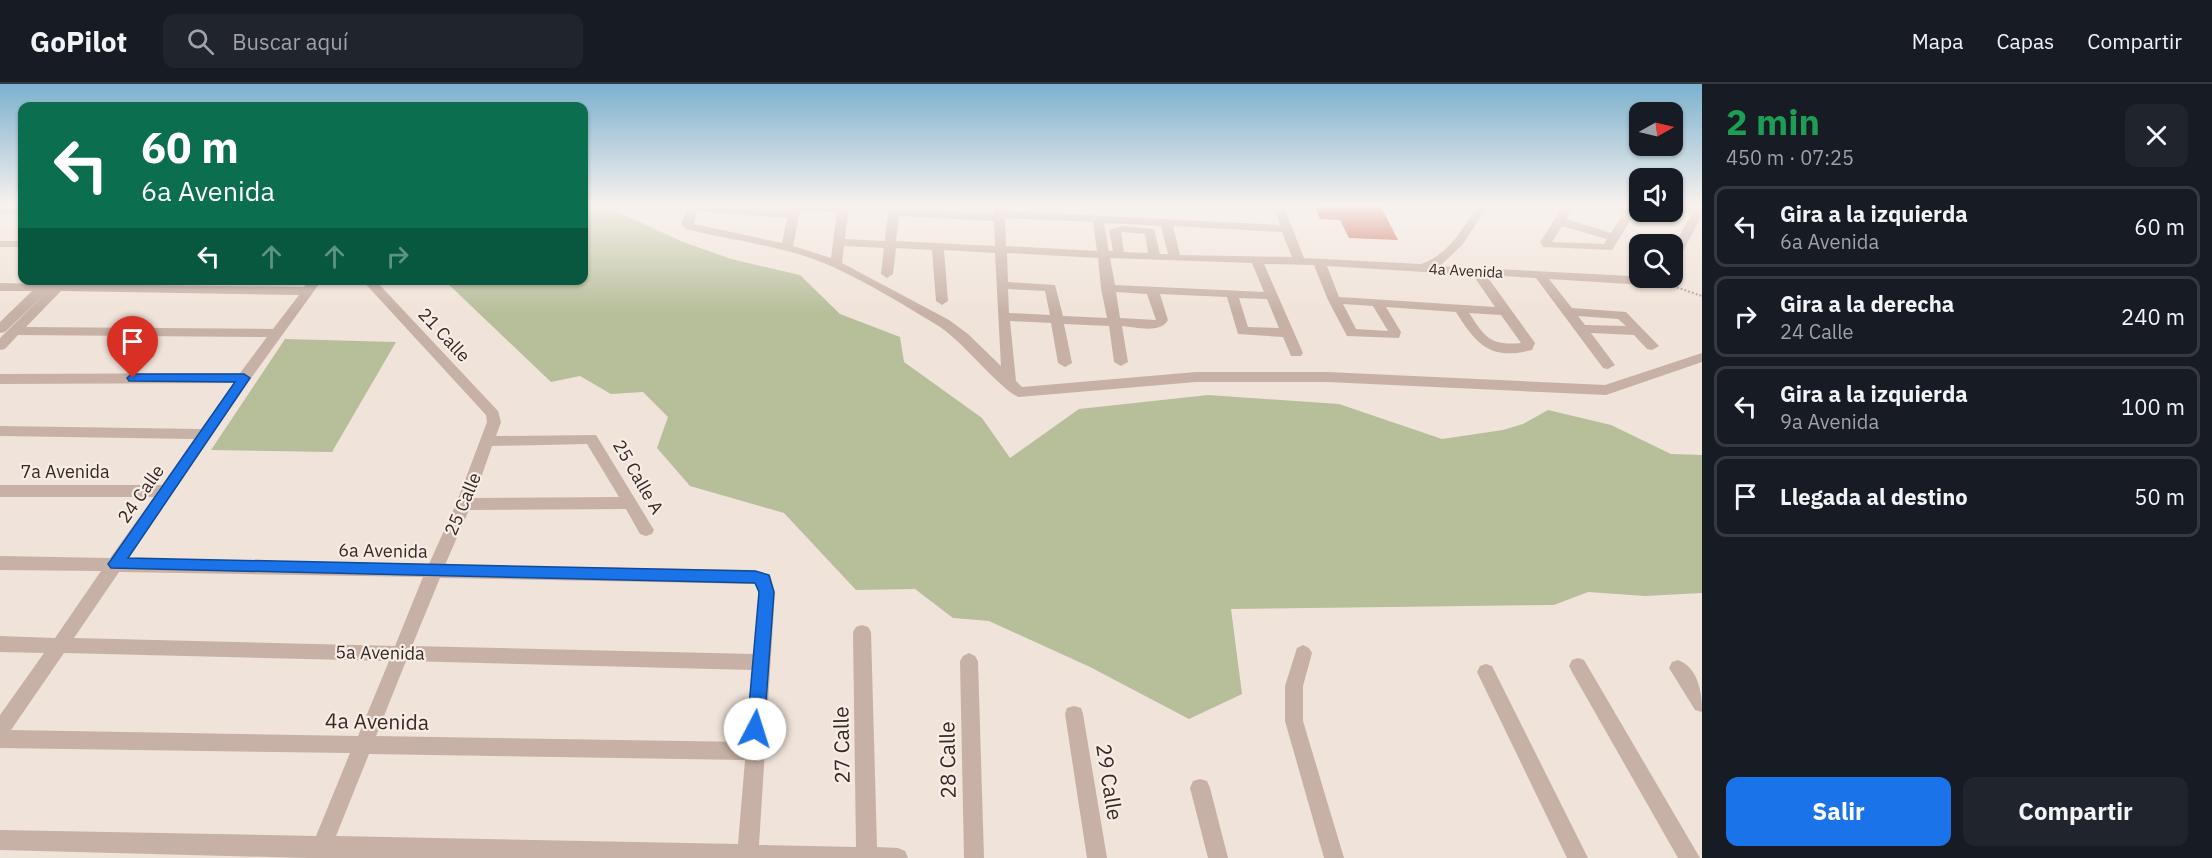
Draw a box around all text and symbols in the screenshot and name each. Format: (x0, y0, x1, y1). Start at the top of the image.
search box (163, 14, 583, 68)
text: GoPilot (30, 23, 127, 60)
icon: search (184, 25, 217, 58)
text: Buscar aquí (232, 27, 348, 56)
text: Mapa (1912, 27, 1963, 55)
text: Capas (1996, 27, 2054, 55)
text: Compartir (2087, 27, 2182, 55)
text: 2 min (1726, 98, 1820, 145)
north arrow (1629, 102, 1683, 156)
map controls (1629, 102, 1683, 288)
button: close (2125, 104, 2188, 167)
text: 60 m (141, 120, 239, 175)
icon: left (42, 126, 120, 204)
text: 450 m · 07:25 (1726, 144, 1854, 171)
button: sound (1629, 168, 1683, 222)
text: 6a Avenida (141, 173, 275, 208)
text: Gira a la izquierda (1780, 199, 1968, 228)
icon: left (1729, 210, 1762, 243)
text: 60 m (2134, 212, 2185, 241)
text: 6a Avenida (1780, 228, 1879, 255)
button: search (1629, 234, 1683, 288)
icon: left (192, 240, 225, 273)
icon: ahead (255, 240, 288, 273)
icon: ahead (318, 240, 351, 273)
icon: right (381, 240, 414, 273)
street label: 4a Avenida (1428, 259, 1504, 282)
text: Gira a la derecha (1780, 289, 1954, 318)
icon: right (1729, 300, 1762, 333)
text: 240 m (2121, 302, 2185, 331)
street label: 21 Calle (413, 303, 475, 367)
pin (107, 316, 158, 378)
text: 24 Calle (1780, 318, 1854, 345)
icon: arrive (116, 325, 149, 358)
text: Gira a la izquierda (1780, 379, 1968, 408)
icon: left (1729, 390, 1762, 423)
text: 100 m (2121, 392, 2185, 421)
text: 9a Avenida (1780, 408, 1879, 435)
street label: 25 Calle A (608, 435, 669, 518)
street label: 7a Avenida (20, 460, 110, 483)
street label: 24 Calle (112, 460, 169, 527)
street label: 25 Calle (439, 469, 486, 539)
icon: arrive (1729, 480, 1762, 513)
text: Llegada al destino (1780, 482, 1968, 511)
text: 50 m (2134, 482, 2185, 511)
street label: 6a Avenida (338, 538, 428, 563)
street label: 5a Avenida (335, 640, 425, 665)
position arrow (723, 697, 787, 761)
street label: 4a Avenida (325, 706, 429, 736)
street label: 27 Calle (826, 706, 856, 784)
street label: 28 Calle (932, 721, 962, 799)
street label: 29 Calle (1090, 741, 1130, 822)
button: Salir (1726, 777, 1951, 846)
button: Compartir (1963, 777, 2188, 846)

